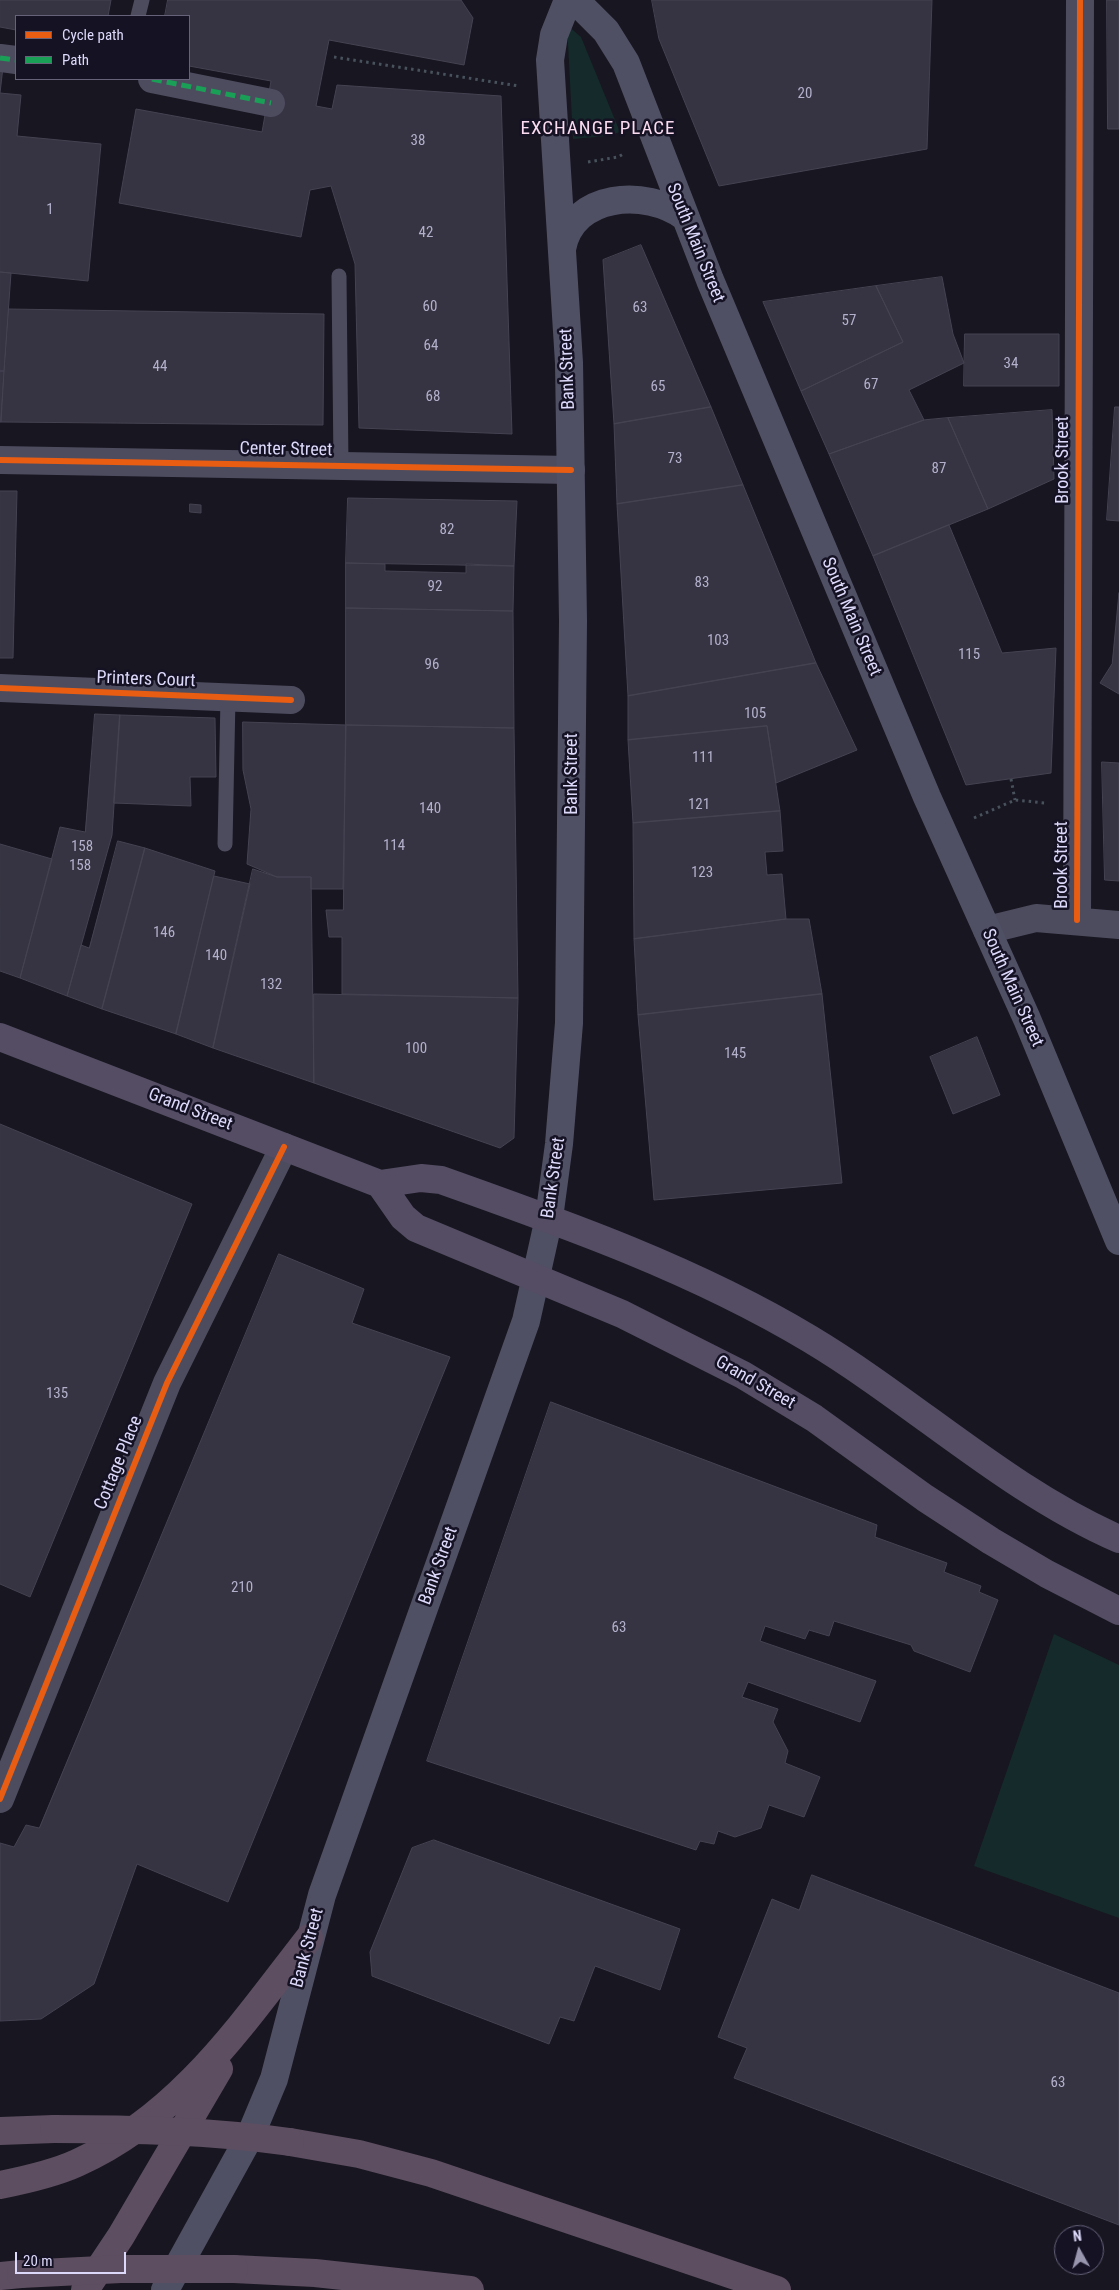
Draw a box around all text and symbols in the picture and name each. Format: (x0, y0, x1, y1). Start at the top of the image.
legend (15, 15, 190, 80)
text: Cycle path (62, 26, 124, 44)
text: Path (62, 51, 89, 69)
house number: 20 (798, 85, 812, 103)
district label: EXCHANGE PLACE (519, 118, 677, 140)
house number: 38 (411, 132, 425, 150)
street label: South Main Street (661, 180, 729, 306)
house number: 1 (46, 201, 54, 219)
house number: 42 (419, 224, 433, 242)
house number: 60 (423, 298, 437, 316)
house number: 63 (633, 299, 647, 317)
house number: 57 (842, 312, 856, 330)
street label: Bank Street (556, 328, 580, 410)
house number: 64 (424, 337, 438, 355)
house number: 34 (1004, 355, 1018, 373)
house number: 44 (153, 358, 167, 376)
house number: 67 (864, 376, 878, 394)
house number: 65 (651, 378, 665, 396)
house number: 68 (426, 388, 440, 406)
street label: Brook Street (1052, 416, 1074, 504)
street label: Center Street (239, 438, 333, 462)
house number: 73 (668, 450, 682, 468)
house number: 87 (932, 460, 946, 478)
house number: 82 (440, 521, 454, 539)
street label: South Main Street (816, 555, 886, 679)
house number: 83 (695, 574, 709, 592)
house number: 92 (428, 578, 442, 596)
house number: 103 (707, 632, 729, 650)
house number: 115 (958, 646, 980, 664)
house number: 96 (425, 656, 439, 674)
street label: Printers Court (96, 667, 196, 693)
house number: 105 (744, 705, 766, 723)
street label: Bank Street (561, 733, 583, 815)
house number: 111 (692, 749, 714, 767)
house number: 121 (688, 796, 710, 814)
house number: 140 (419, 800, 441, 818)
street label: Brook Street (1051, 821, 1073, 909)
house number: 114 (383, 837, 405, 855)
house number: 158 (71, 838, 93, 856)
house number: 158 (69, 857, 91, 875)
house number: 123 (691, 864, 713, 882)
house number: 146 (153, 924, 175, 942)
street label: South Main Street (976, 926, 1048, 1050)
house number: 140 (205, 947, 227, 965)
house number: 132 (260, 976, 282, 994)
house number: 100 (405, 1040, 427, 1058)
house number: 145 (724, 1045, 746, 1063)
street label: Grand Street (145, 1084, 235, 1136)
street label: Bank Street (538, 1136, 570, 1220)
street label: Grand Street (711, 1352, 799, 1414)
house number: 135 (46, 1385, 68, 1403)
street label: Cottage Place (90, 1413, 148, 1513)
street label: Bank Street (415, 1524, 463, 1608)
house number: 210 (231, 1579, 253, 1597)
house number: 63 (612, 1619, 626, 1637)
street label: Bank Street (287, 1906, 329, 1990)
house number: 63 (1051, 2074, 1065, 2092)
north arrow (1054, 2225, 1104, 2275)
text: N (1072, 2228, 1083, 2245)
scale bar (18, 2242, 129, 2274)
text: 20 m (23, 2252, 53, 2270)

